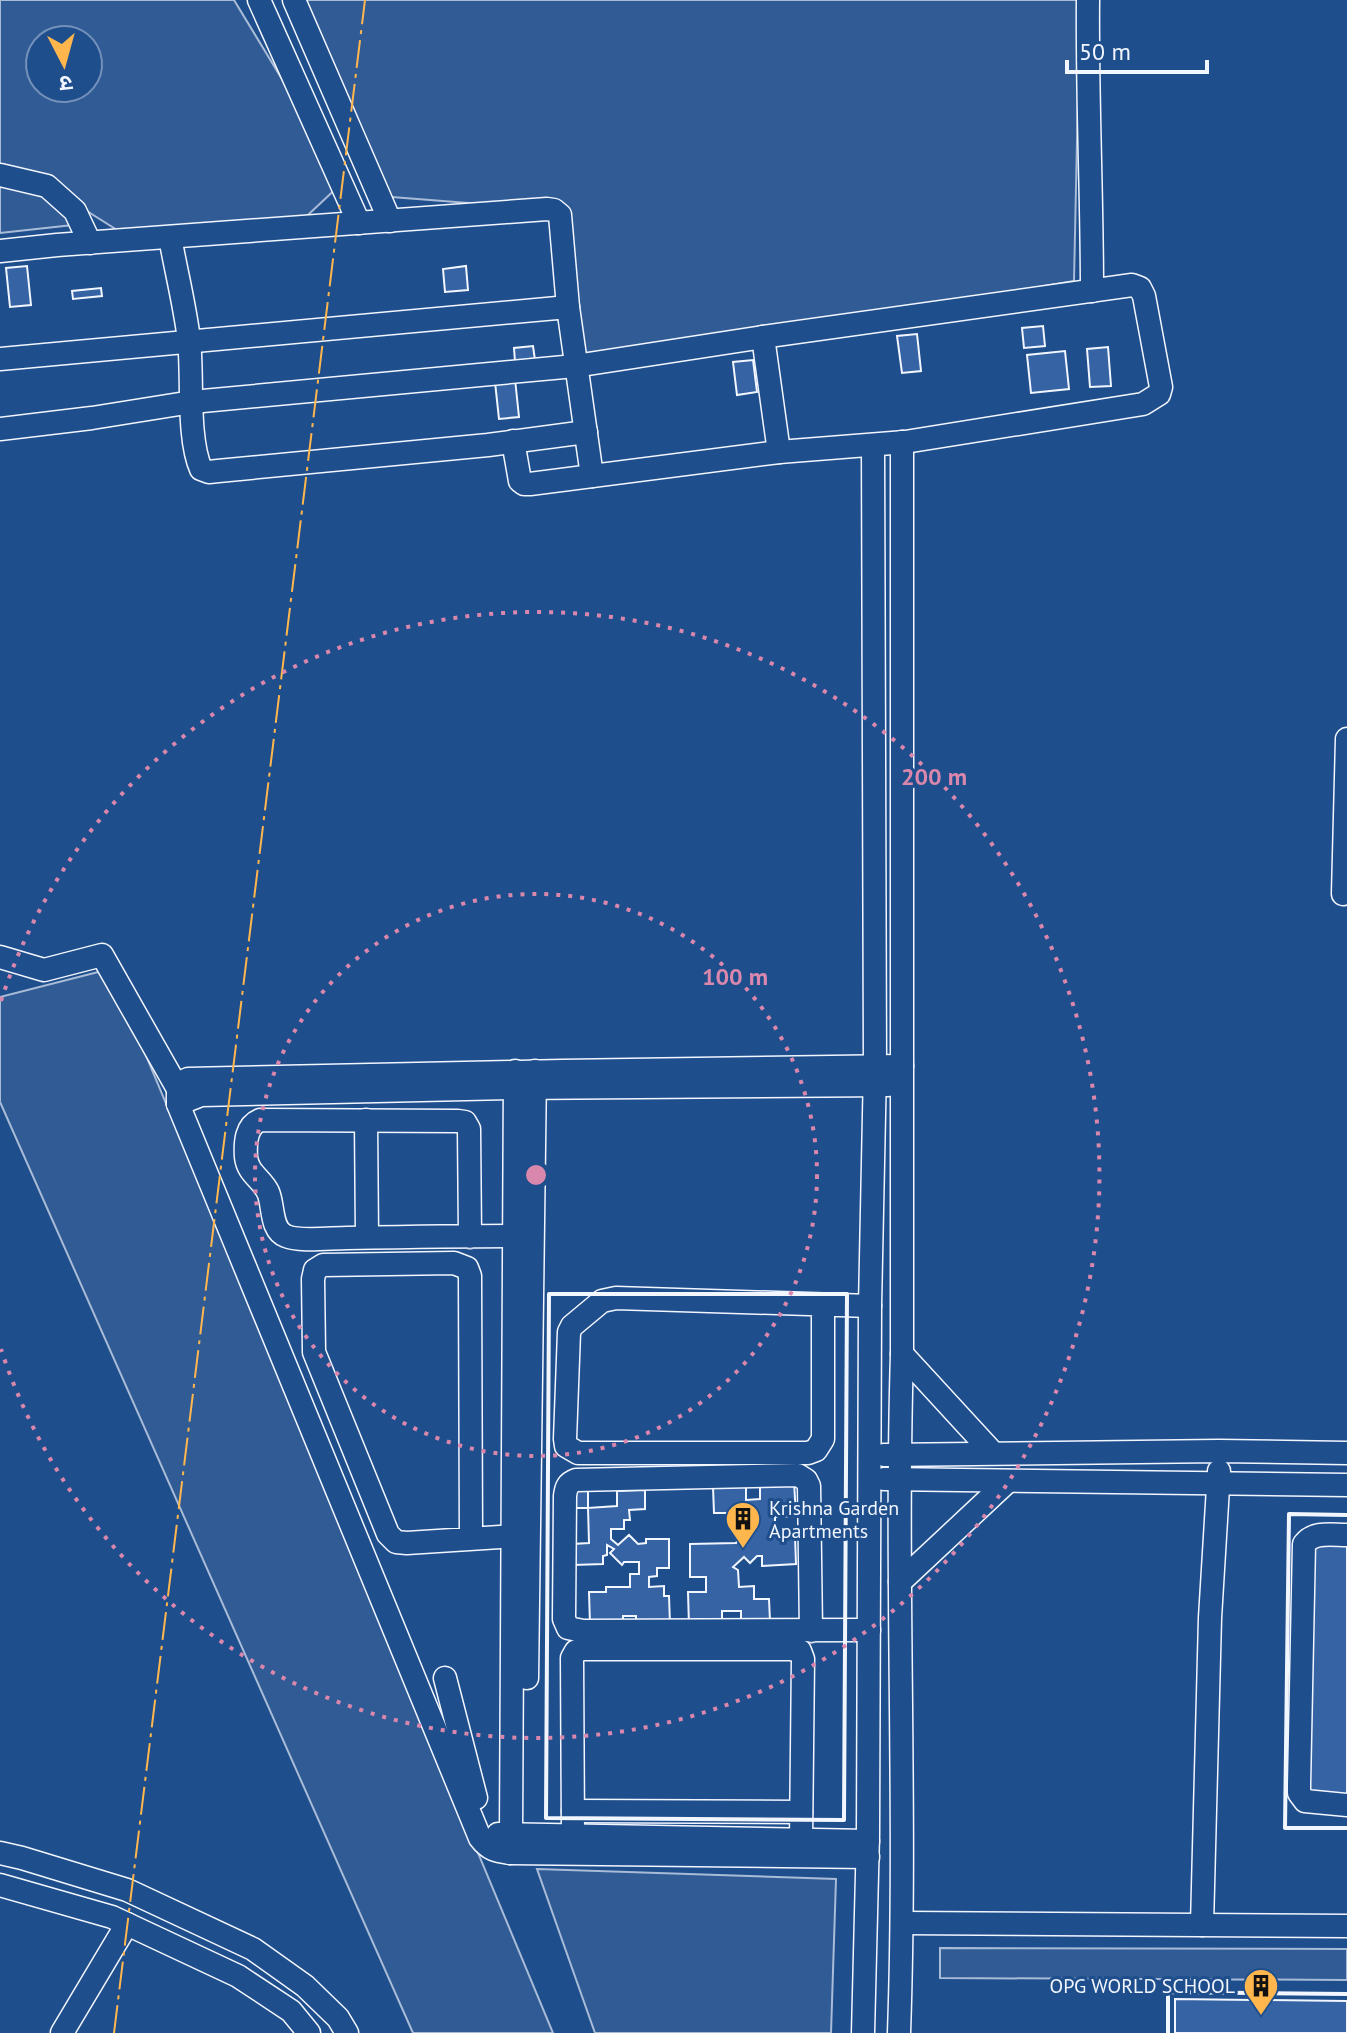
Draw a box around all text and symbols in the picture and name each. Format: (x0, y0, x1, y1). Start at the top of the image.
north arrow (24, 24, 104, 104)
scale bar (1067, 24, 1207, 74)
text: 50 m (1079, 36, 1131, 67)
text: उ (57, 69, 74, 99)
text: 200 m (901, 761, 967, 792)
text: 100 m (702, 961, 768, 992)
centre of rings (522, 1161, 550, 1189)
place label: Krishna Garden Apartments (769, 1495, 899, 1544)
building icon: Krishna Garden Apartments (724, 1500, 762, 1550)
building icon: OPG WORLD SCHOOL (1242, 1967, 1280, 2017)
place label: OPG WORLD SCHOOL (1050, 1973, 1235, 1999)

